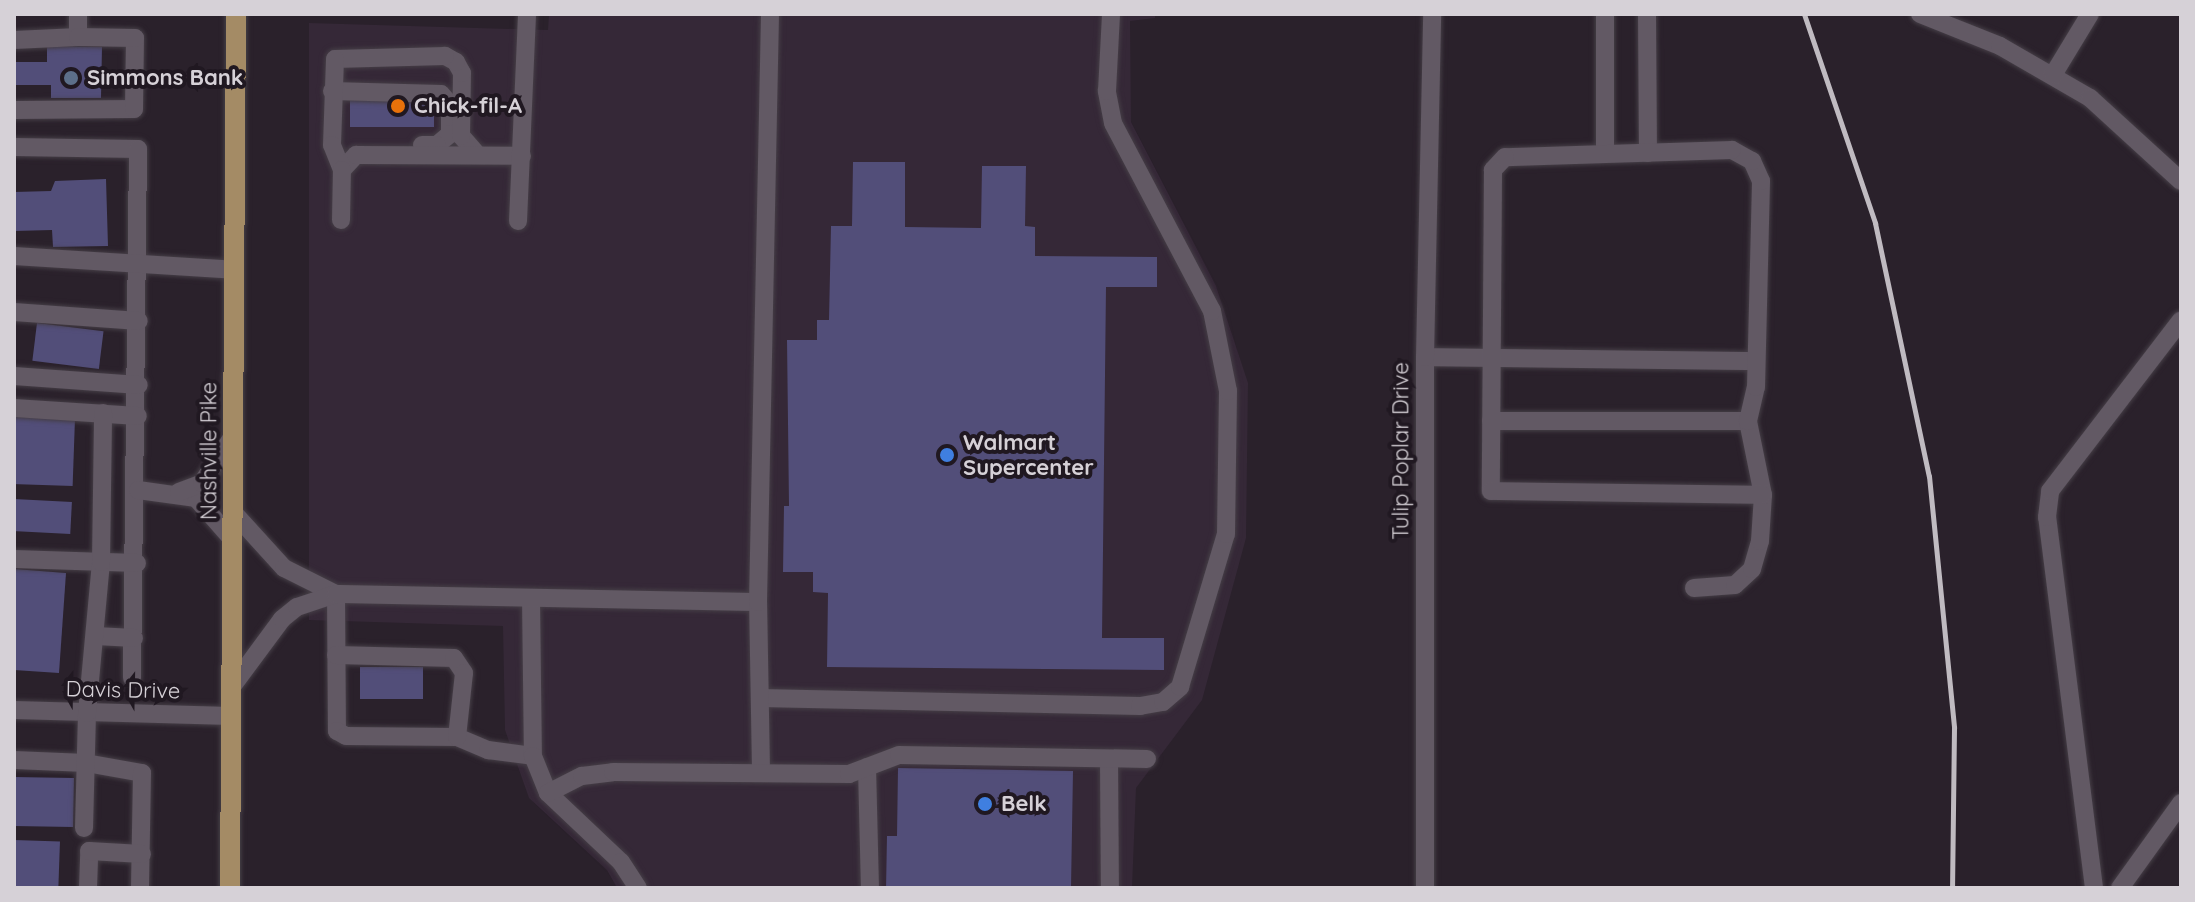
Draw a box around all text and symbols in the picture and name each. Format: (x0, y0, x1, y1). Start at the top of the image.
place label: Simmons Bank (87, 65, 243, 91)
marker: Simmons Bank (62, 69, 80, 87)
place label: Chick-fil-A (414, 93, 522, 119)
marker: Chick-fil-A (389, 97, 407, 115)
street label: Tulip Poplar Drive (1388, 362, 1414, 540)
street label: Nashville Pike (196, 382, 222, 520)
place label: Walmart Supercenter (963, 429, 1094, 480)
marker: Walmart Supercenter (938, 446, 956, 464)
street label: Davis Drive (66, 676, 180, 704)
place label: Belk (1001, 791, 1047, 817)
marker: Belk (976, 795, 994, 813)

